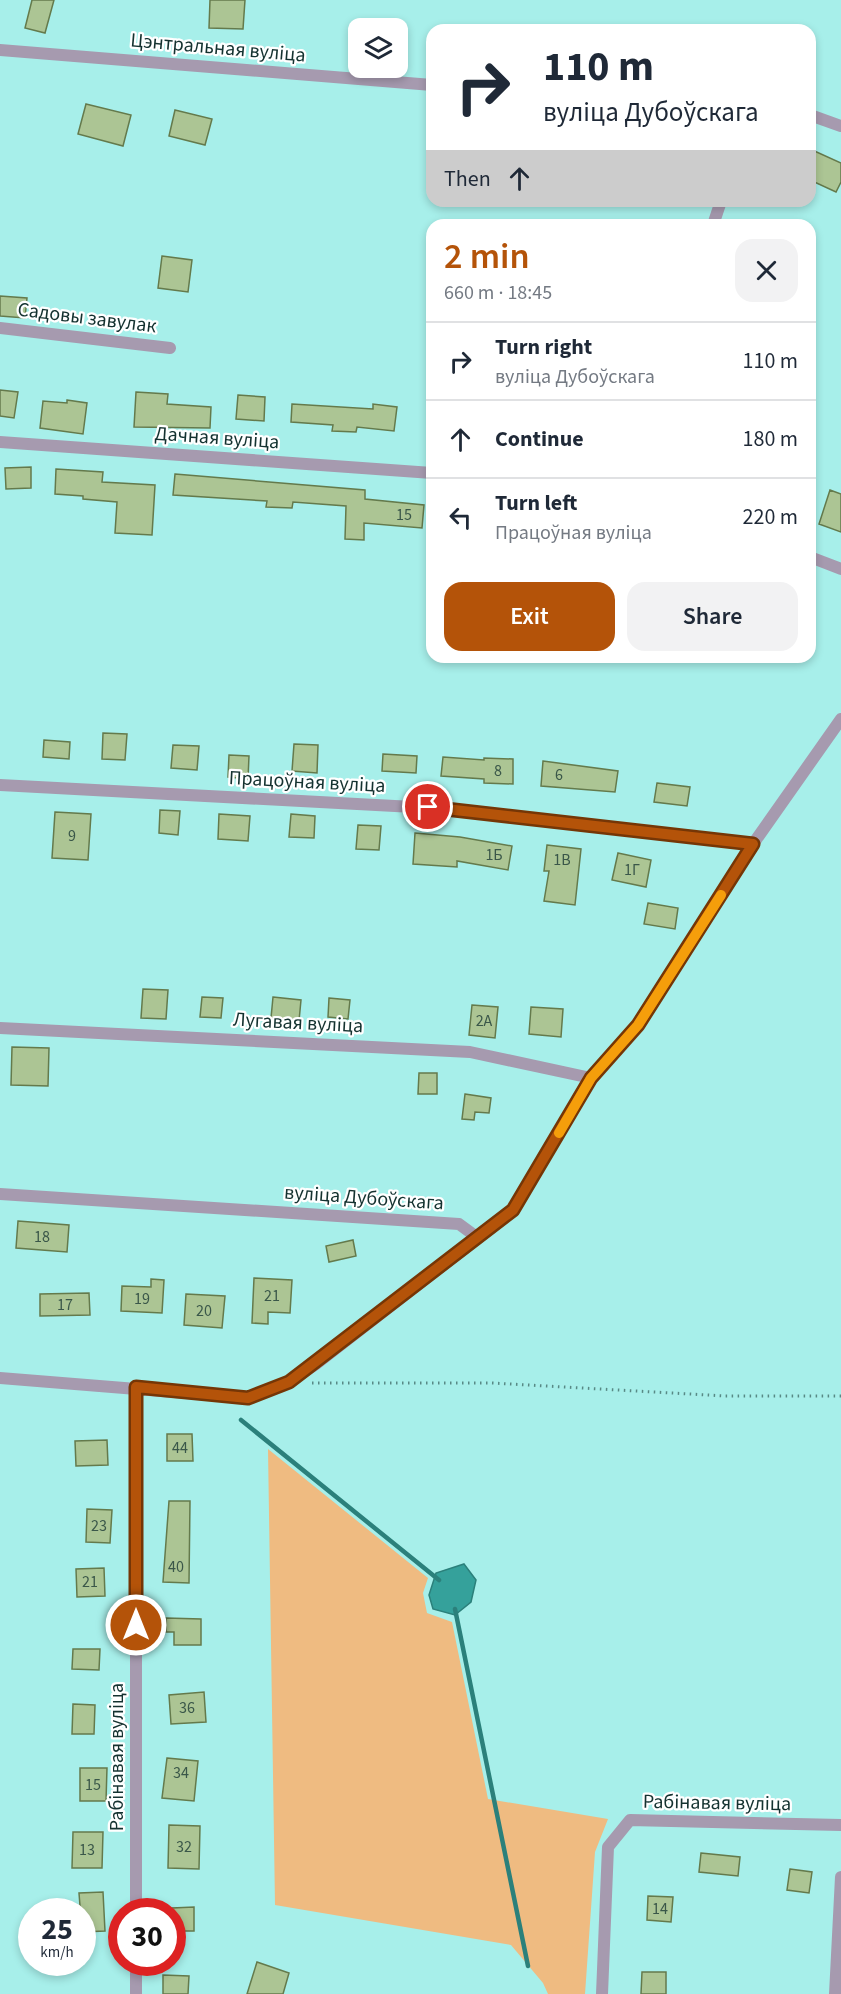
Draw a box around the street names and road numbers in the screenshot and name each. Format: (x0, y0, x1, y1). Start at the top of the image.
street label: Цэнтральная вуліца (129, 26, 307, 70)
street label: Садовы завулак (16, 296, 158, 340)
street label: Дачная вуліца (154, 420, 280, 456)
street label: Працоўная вуліца (228, 764, 386, 800)
street label: Лугавая вуліца (232, 1006, 364, 1040)
street label: вуліца Дубоўскага (283, 1178, 445, 1218)
street label: Рабінавая вуліца (103, 1683, 131, 1831)
street label: Рабінавая вуліца (643, 1788, 791, 1818)

